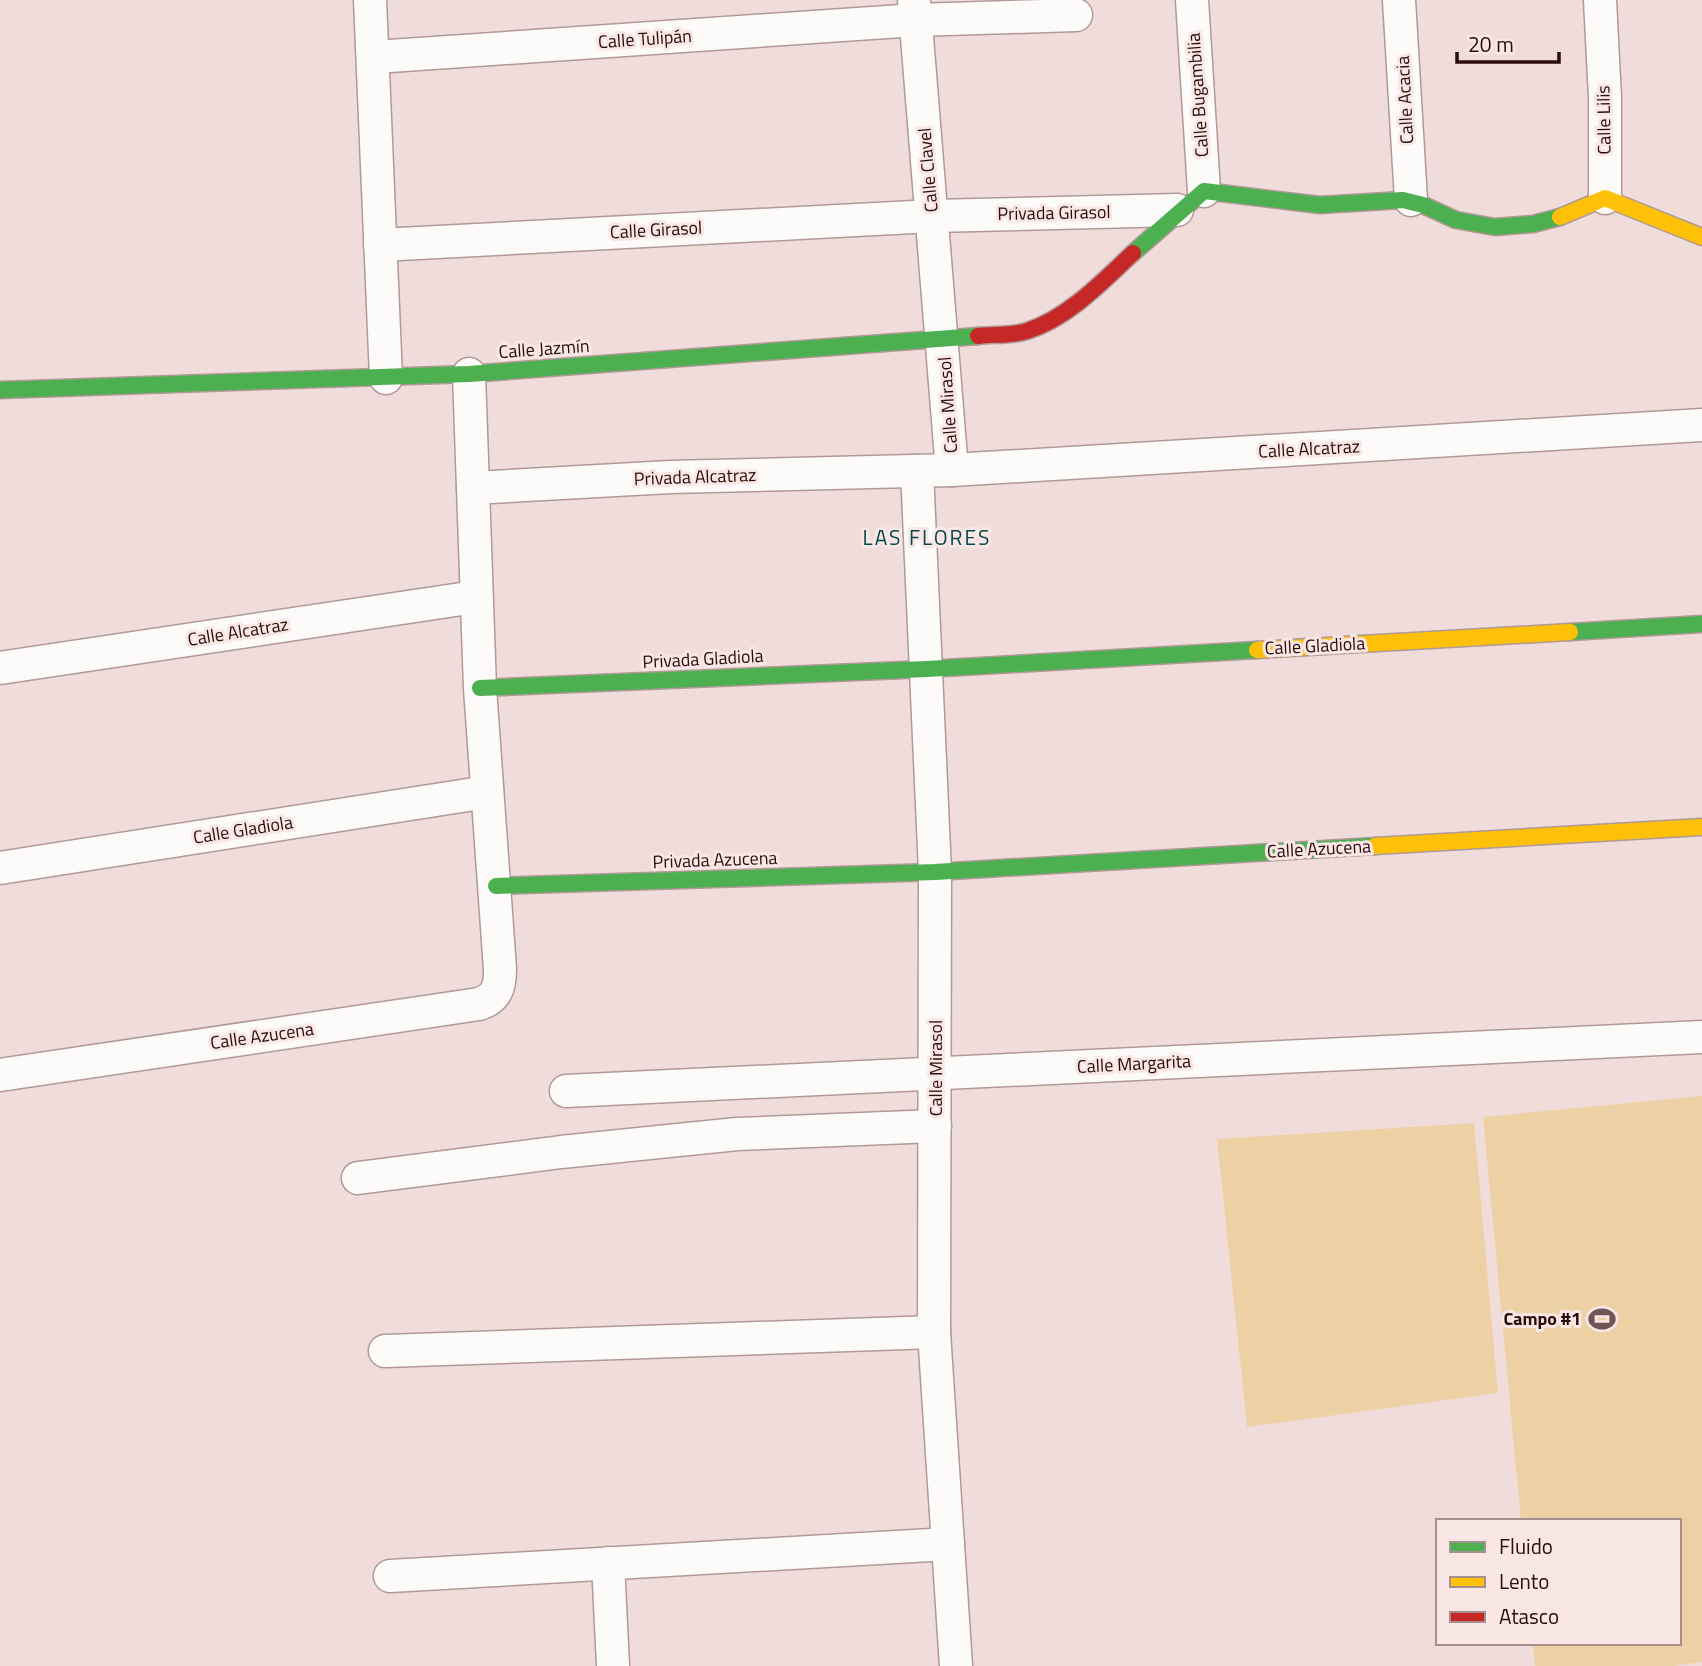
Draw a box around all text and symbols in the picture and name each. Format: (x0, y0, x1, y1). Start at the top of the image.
scale bar (1457, 21, 1558, 65)
street label: Calle Tulipán (597, 22, 693, 55)
text: 20 m (1468, 28, 1514, 60)
street label: Calle Bugambilia (1180, 32, 1215, 158)
street label: Calle Acacia (1389, 55, 1420, 145)
street label: Calle Lilis (1589, 85, 1618, 155)
street label: Calle Clavel (910, 127, 945, 213)
street label: Privada Girasol (997, 198, 1111, 227)
street label: Calle Girasol (609, 214, 703, 245)
street label: Calle Jazmín (498, 332, 590, 365)
street label: Calle Mirasol (931, 356, 964, 454)
street label: Calle Alcatraz (1257, 432, 1360, 465)
street label: Privada Alcatraz (633, 461, 757, 492)
district label: LAS FLORES (863, 521, 991, 553)
street label: Calle Alcatraz (186, 610, 290, 653)
street label: Calle Gladiola (1264, 629, 1366, 662)
street label: Privada Gladiola (642, 642, 764, 675)
street label: Calle Gladiola (191, 808, 295, 851)
street label: Calle Azucena (1266, 832, 1372, 865)
street label: Privada Azucena (652, 844, 778, 875)
street label: Calle Azucena (208, 1015, 315, 1056)
street label: Calle Mirasol (922, 1020, 949, 1116)
street label: Calle Margarita (1076, 1047, 1192, 1080)
sports icon: Campo #1 (1587, 1304, 1617, 1334)
place label: Campo #1 (1503, 1305, 1581, 1332)
legend (1436, 1519, 1681, 1645)
text: Fluido (1499, 1530, 1553, 1562)
text: Lento (1499, 1565, 1549, 1597)
text: Atasco (1499, 1600, 1559, 1632)

